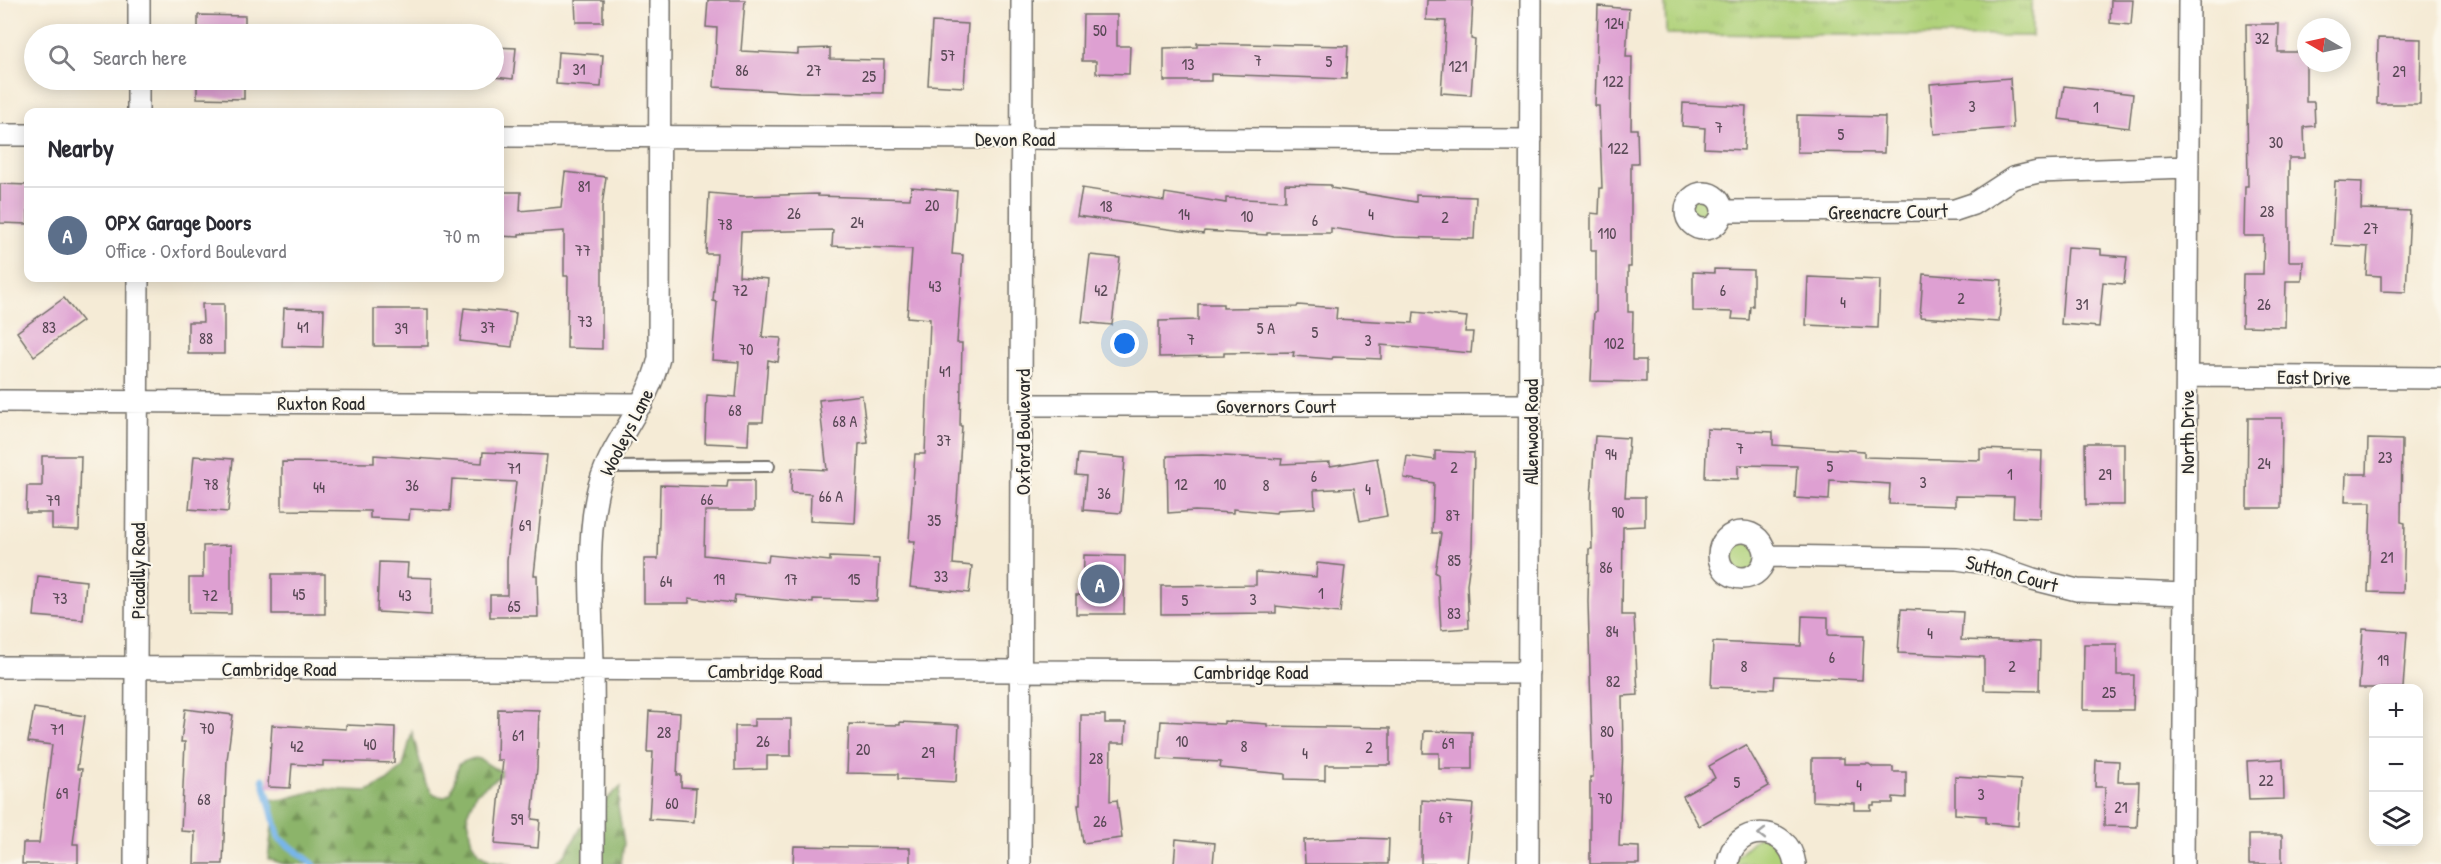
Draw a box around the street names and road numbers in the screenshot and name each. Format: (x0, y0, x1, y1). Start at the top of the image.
street label: Devon Road (975, 125, 1055, 152)
street label: Greenacre Court (1828, 196, 1949, 226)
street label: East Drive (2277, 363, 2351, 391)
street label: Oxford Boulevard (1009, 369, 1036, 495)
street label: Allenwood Road (1517, 379, 1544, 485)
street label: Wooleys Lane (592, 384, 660, 480)
street label: Ruxton Road (277, 389, 365, 416)
street label: North Drive (2173, 390, 2200, 474)
street label: Governors Court (1216, 392, 1337, 419)
street label: Picadilly Road (124, 523, 151, 619)
street label: Sutton Court (1963, 548, 2062, 599)
street label: Cambridge Road (222, 655, 337, 682)
street label: Cambridge Road (708, 657, 823, 684)
street label: Cambridge Road (1194, 658, 1309, 685)

